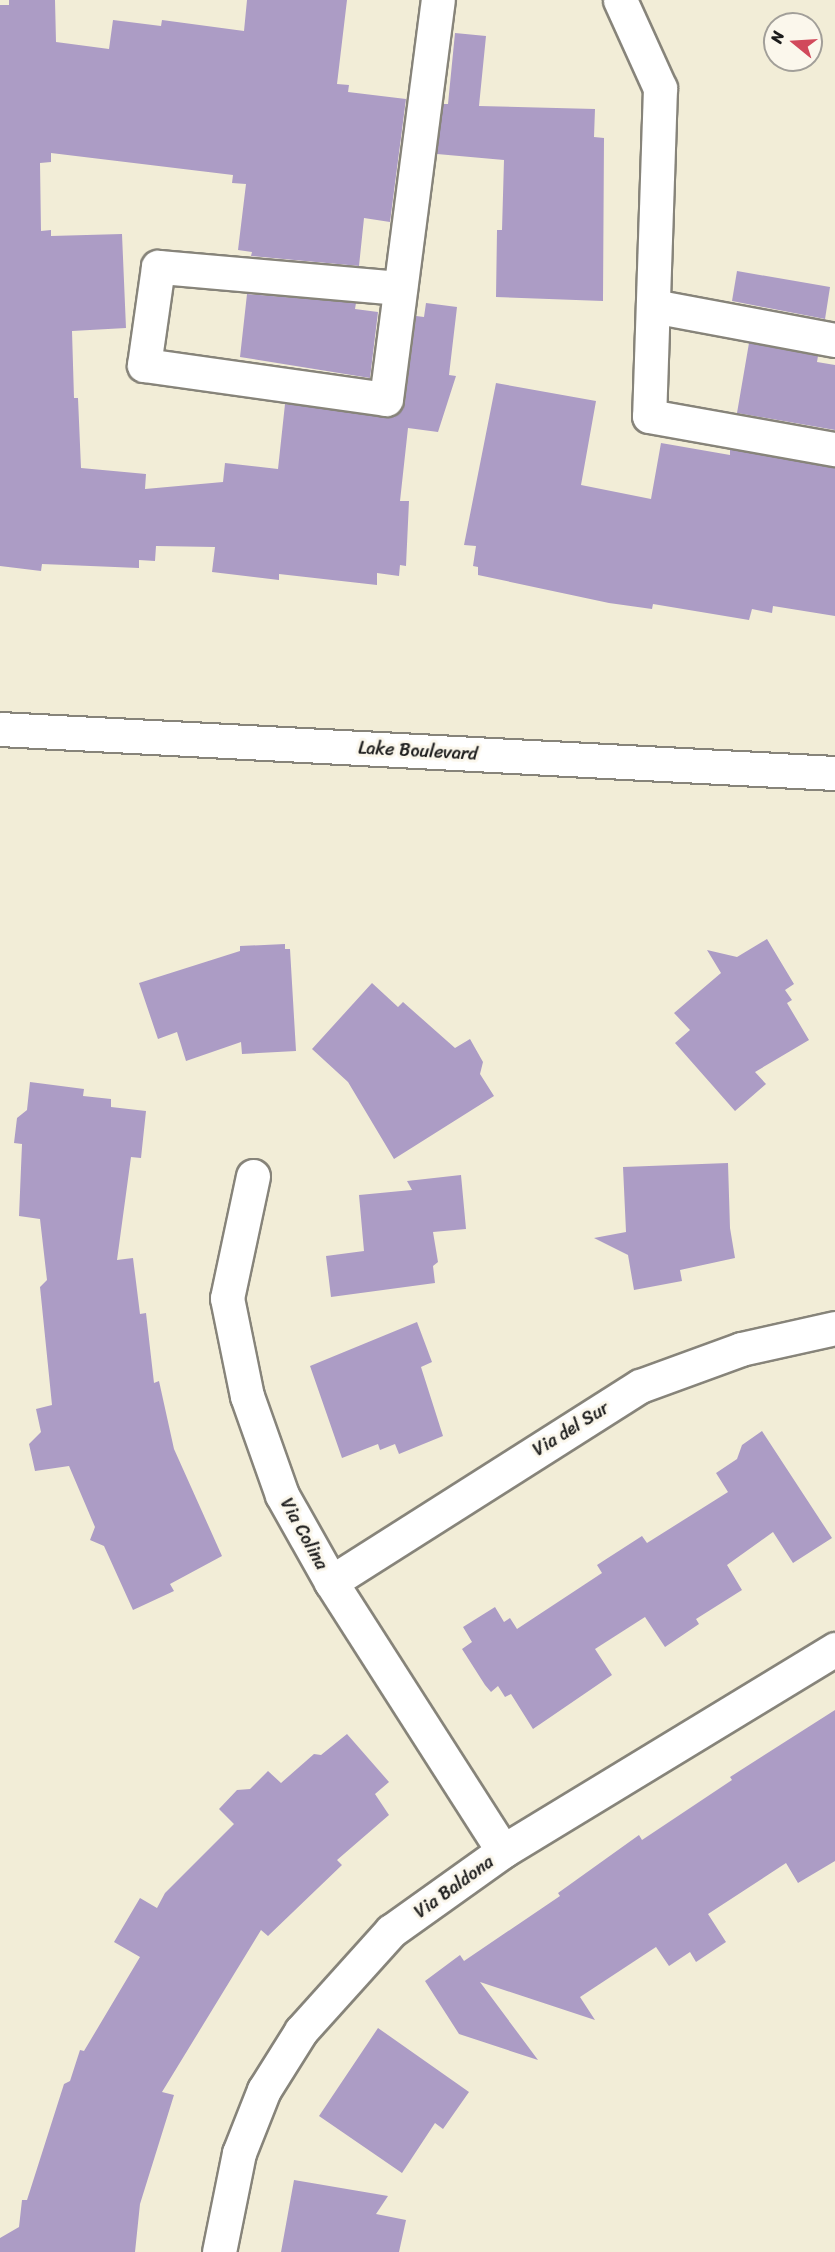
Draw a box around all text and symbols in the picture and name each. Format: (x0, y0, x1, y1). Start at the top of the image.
north arrow (763, 12, 823, 72)
text: N (762, 27, 793, 47)
street label: Lake Boulevard (358, 737, 478, 765)
street label: Via del Sur (529, 1397, 613, 1461)
street label: Via Colina (276, 1494, 332, 1574)
street label: Via Baldona (410, 1851, 498, 1923)

